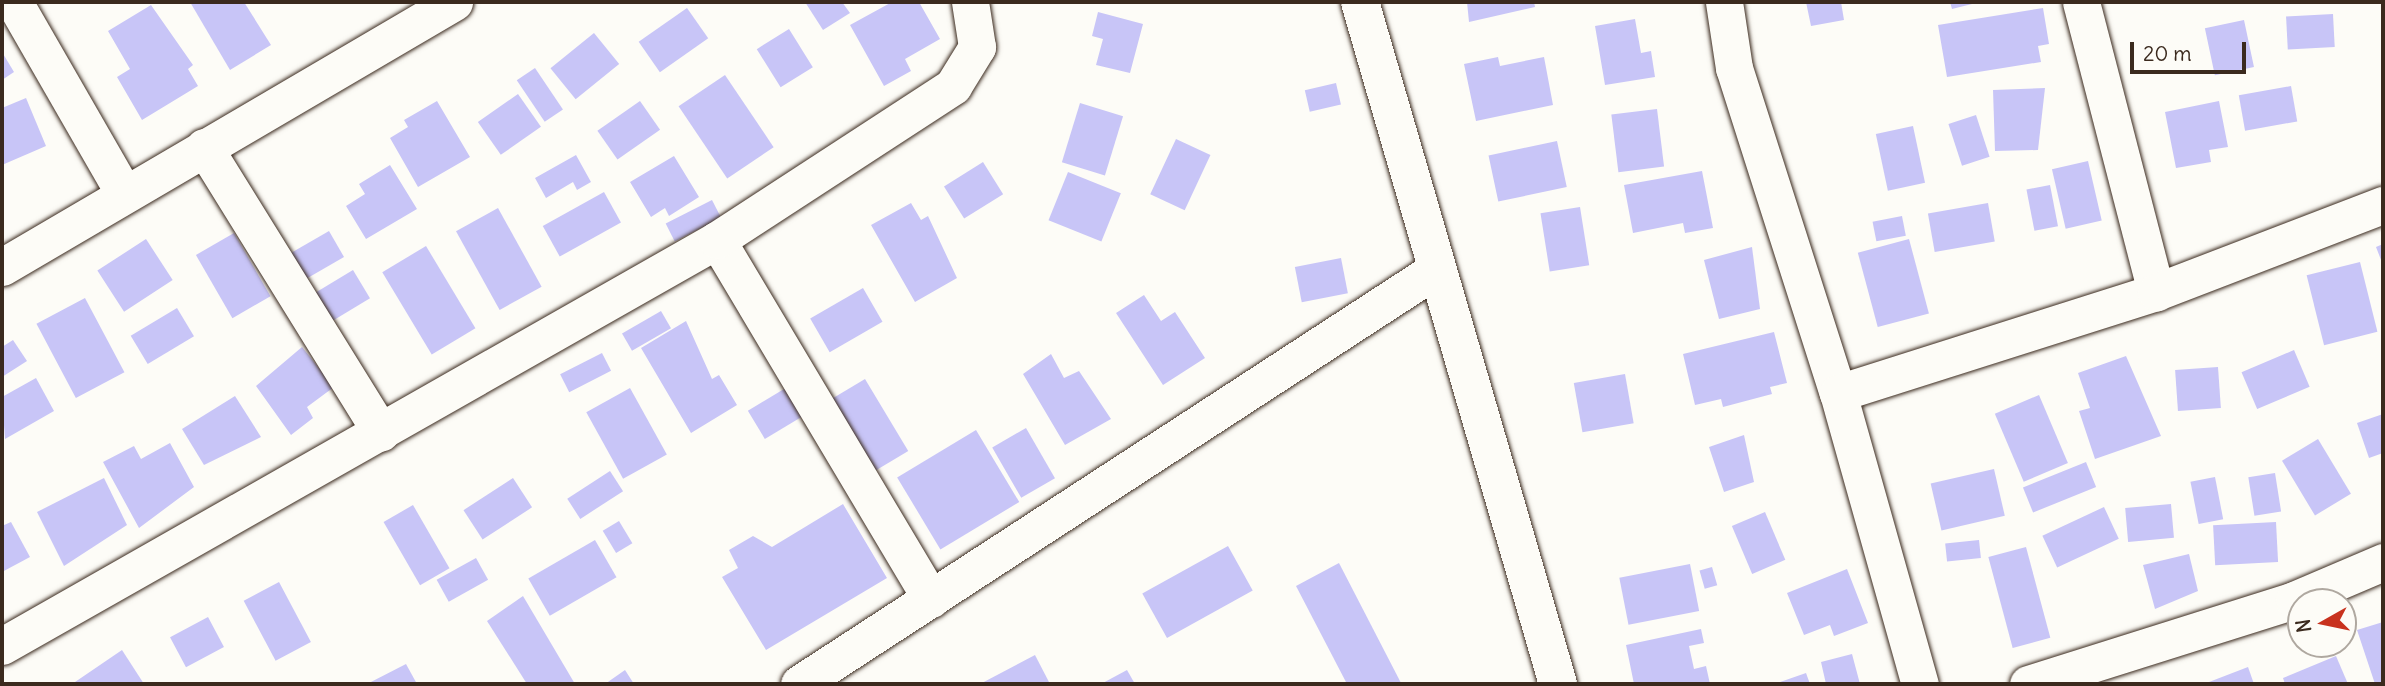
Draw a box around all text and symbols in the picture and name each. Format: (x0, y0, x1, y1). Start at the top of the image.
scale bar (2133, 28, 2248, 72)
text: 20 m (2143, 40, 2192, 67)
north arrow (2287, 588, 2357, 658)
text: N (2290, 618, 2316, 634)

